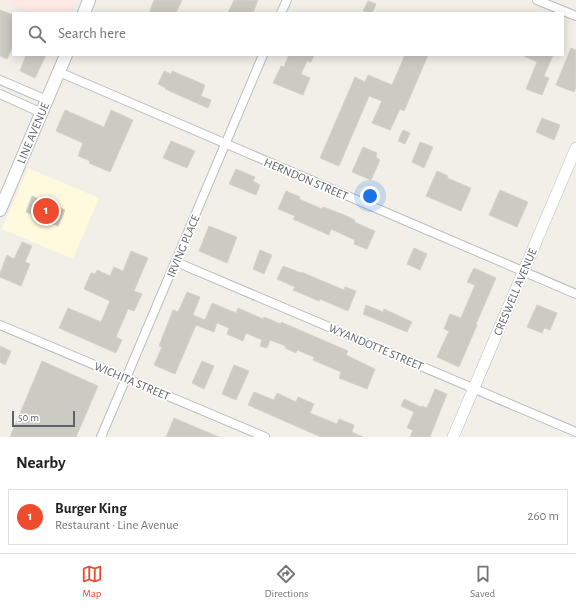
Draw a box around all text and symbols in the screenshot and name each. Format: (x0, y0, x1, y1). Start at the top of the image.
search box (12, 12, 564, 56)
icon: search (26, 23, 48, 45)
text: Search here (58, 26, 126, 41)
street label: LINE AVENUE (15, 101, 51, 165)
street label: HERNDON STREET (262, 156, 350, 202)
your location (360, 186, 380, 206)
pin: 1 (33, 196, 59, 226)
street label: IRVING PLACE (164, 213, 202, 279)
street label: CRESWELL AVENUE (491, 246, 539, 337)
street label: WYANDOTTE STREET (327, 322, 425, 372)
street label: WICHITA STREET (92, 360, 172, 402)
scale bar (12, 409, 75, 428)
text: 50 m (18, 412, 39, 423)
text: Nearby (16, 454, 66, 471)
text: Burger King (55, 501, 127, 516)
text: 1 (28, 510, 32, 523)
text: 260 m (528, 510, 559, 523)
text: Restaurant · Line Avenue (55, 519, 179, 532)
tab: Map (81, 563, 103, 600)
tab: Directions (264, 563, 308, 600)
tab: Saved (470, 563, 495, 600)

